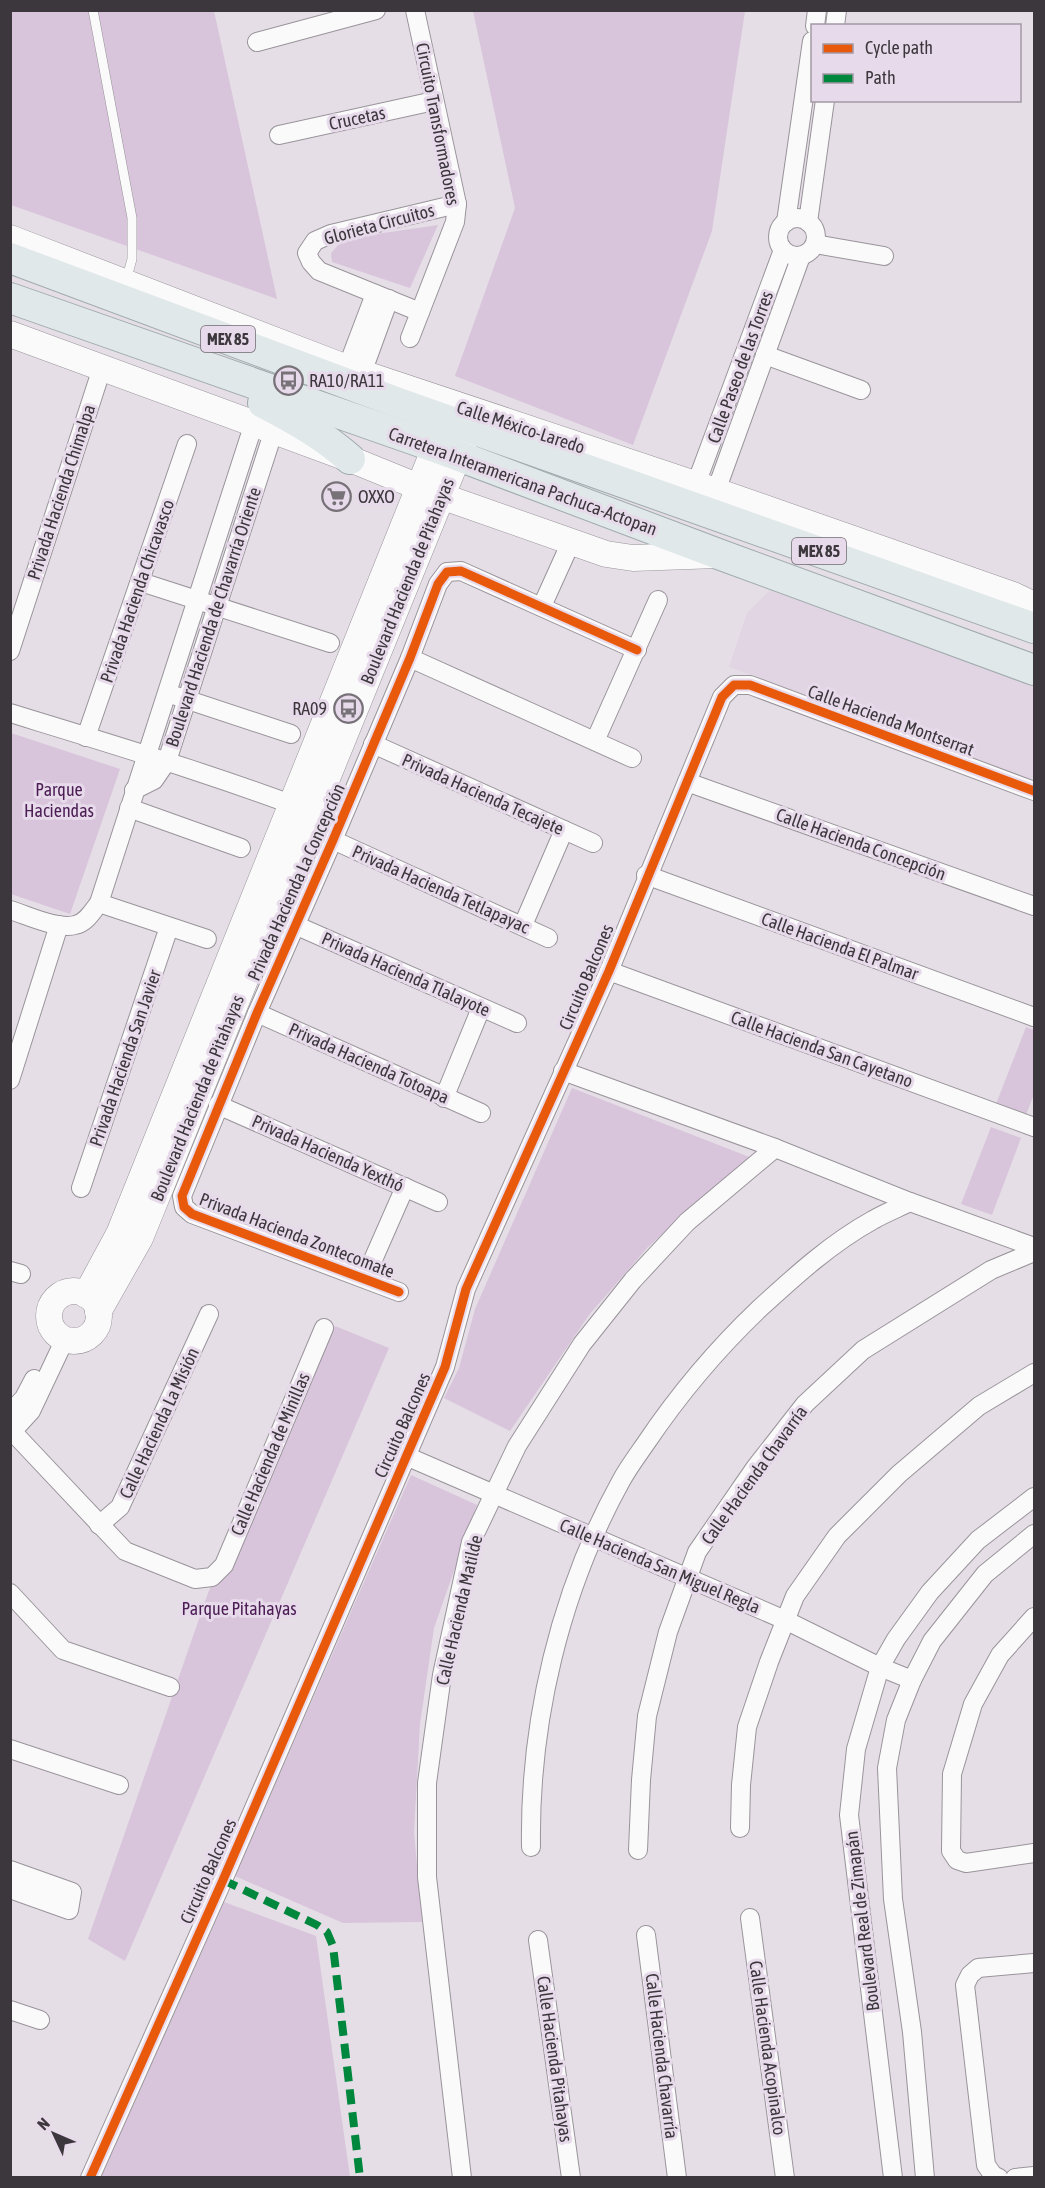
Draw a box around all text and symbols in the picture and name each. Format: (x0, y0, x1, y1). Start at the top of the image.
legend (811, 24, 1021, 102)
text: Cycle path (865, 37, 933, 58)
street label: Circuito Transformadores (412, 41, 464, 207)
text: Path (865, 67, 896, 88)
street label: Crucetas (327, 102, 387, 134)
street label: Glorieta Circuitos (322, 199, 436, 249)
street label: Calle Paseo de las Torres (703, 288, 777, 446)
road number: MEX 85 (201, 326, 255, 352)
bus stop icon: RA10/RA11 (272, 364, 304, 396)
place label: RA10/RA11 (309, 370, 385, 391)
street label: Calle México-Laredo (454, 396, 588, 458)
street label: Privada Hacienda Chimalpa (23, 402, 99, 582)
street label: Carretera Interamericana Pachuca-Actopan (386, 423, 660, 539)
street label: Boulevard Hacienda de Pitahayas (356, 475, 458, 687)
supermarket icon: OXXO (321, 480, 353, 512)
street label: Boulevard Hacienda de Chavarría Oriente (161, 485, 265, 749)
place label: OXXO (358, 486, 395, 507)
street label: Privada Hacienda Chicavasco (96, 497, 178, 685)
road number: MEX 85 (792, 538, 846, 564)
street label: Calle Hacienda Montserrat (805, 680, 977, 760)
bus stop icon: RA09 (332, 692, 364, 724)
place label: RA09 (292, 698, 327, 719)
street label: Privada Hacienda Tecajete (399, 749, 567, 839)
park label: Parque Haciendas (24, 779, 94, 821)
street label: Privada Hacienda La Concepción (243, 780, 349, 984)
street label: Calle Hacienda Concepción (773, 804, 949, 884)
street label: Privada Hacienda Tetlapayac (349, 840, 533, 938)
street label: Calle Hacienda El Palmar (759, 908, 922, 984)
street label: Circuito Balcones (554, 921, 618, 1033)
street label: Privada Hacienda Tlalayote (319, 927, 493, 1021)
street label: Privada Hacienda San Javier (85, 966, 165, 1149)
street label: Boulevard Hacienda de Pitahayas (146, 992, 248, 1204)
street label: Calle Hacienda San Cayetano (728, 1006, 916, 1092)
street label: Privada Hacienda Totoapa (286, 1018, 452, 1108)
street label: Privada Hacienda Yexthó (249, 1110, 407, 1196)
street label: Privada Hacienda Zontecomate (197, 1188, 397, 1282)
street label: Calle Hacienda La Misión (115, 1344, 203, 1502)
street label: Calle Hacienda de Minillas (226, 1369, 314, 1539)
street label: Circuito Balcones (369, 1369, 435, 1481)
street label: Calle Hacienda Chavarría (697, 1402, 811, 1548)
street label: Calle Hacienda San Miguel Regla (557, 1514, 763, 1618)
street label: Calle Hacienda Matilde (432, 1533, 486, 1687)
park label: Parque Pitahayas (181, 1598, 297, 1619)
street label: Circuito Balcones (175, 1815, 241, 1927)
street label: Boulevard Real de Zimapán (841, 1830, 883, 2012)
street label: Calle Hacienda Acopinalco (745, 1959, 791, 2137)
street label: Calle Hacienda Chavarría (641, 1972, 683, 2140)
street label: Calle Hacienda Pitahayas (533, 1975, 577, 2143)
north arrow (24, 2104, 84, 2164)
text: N (33, 2114, 53, 2133)

